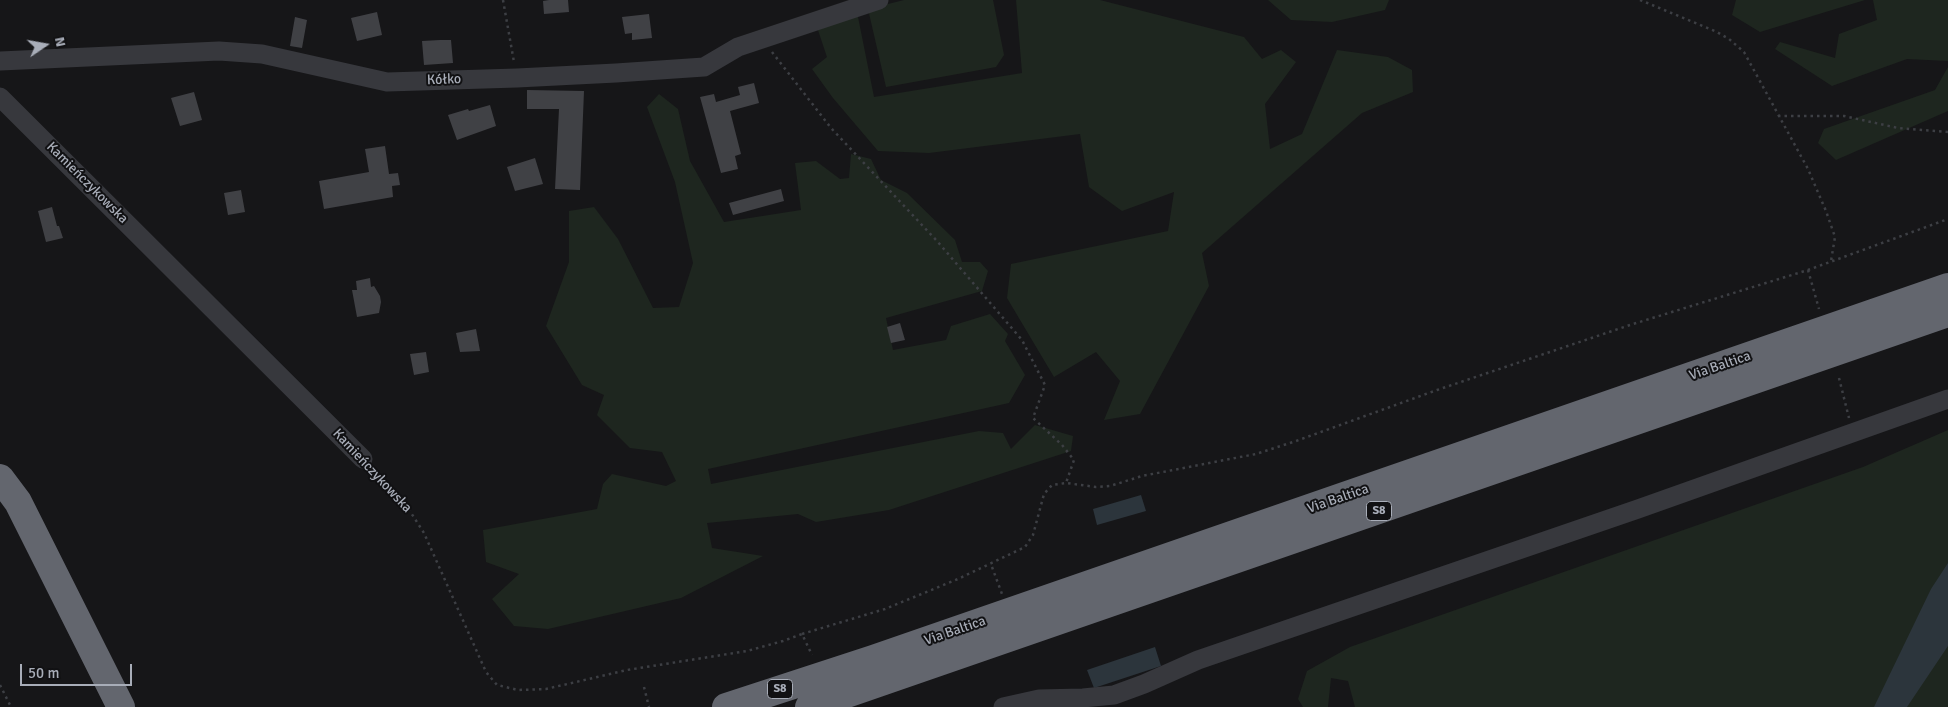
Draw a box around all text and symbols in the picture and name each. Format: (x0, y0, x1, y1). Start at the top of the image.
north arrow (20, 20, 70, 70)
text: N (51, 35, 69, 48)
street label: Kółko (427, 71, 461, 89)
street label: Kamieńczykowska (43, 139, 131, 227)
street label: Via Baltica (1687, 348, 1753, 384)
street label: Kamieńczykowska (329, 426, 415, 516)
street label: Via Baltica (1305, 481, 1371, 517)
road number: S8 (1366, 502, 1392, 520)
street label: Via Baltica (922, 613, 988, 649)
scale bar (22, 654, 135, 686)
text: 50 m (28, 664, 59, 682)
road number: S8 (768, 680, 792, 699)

